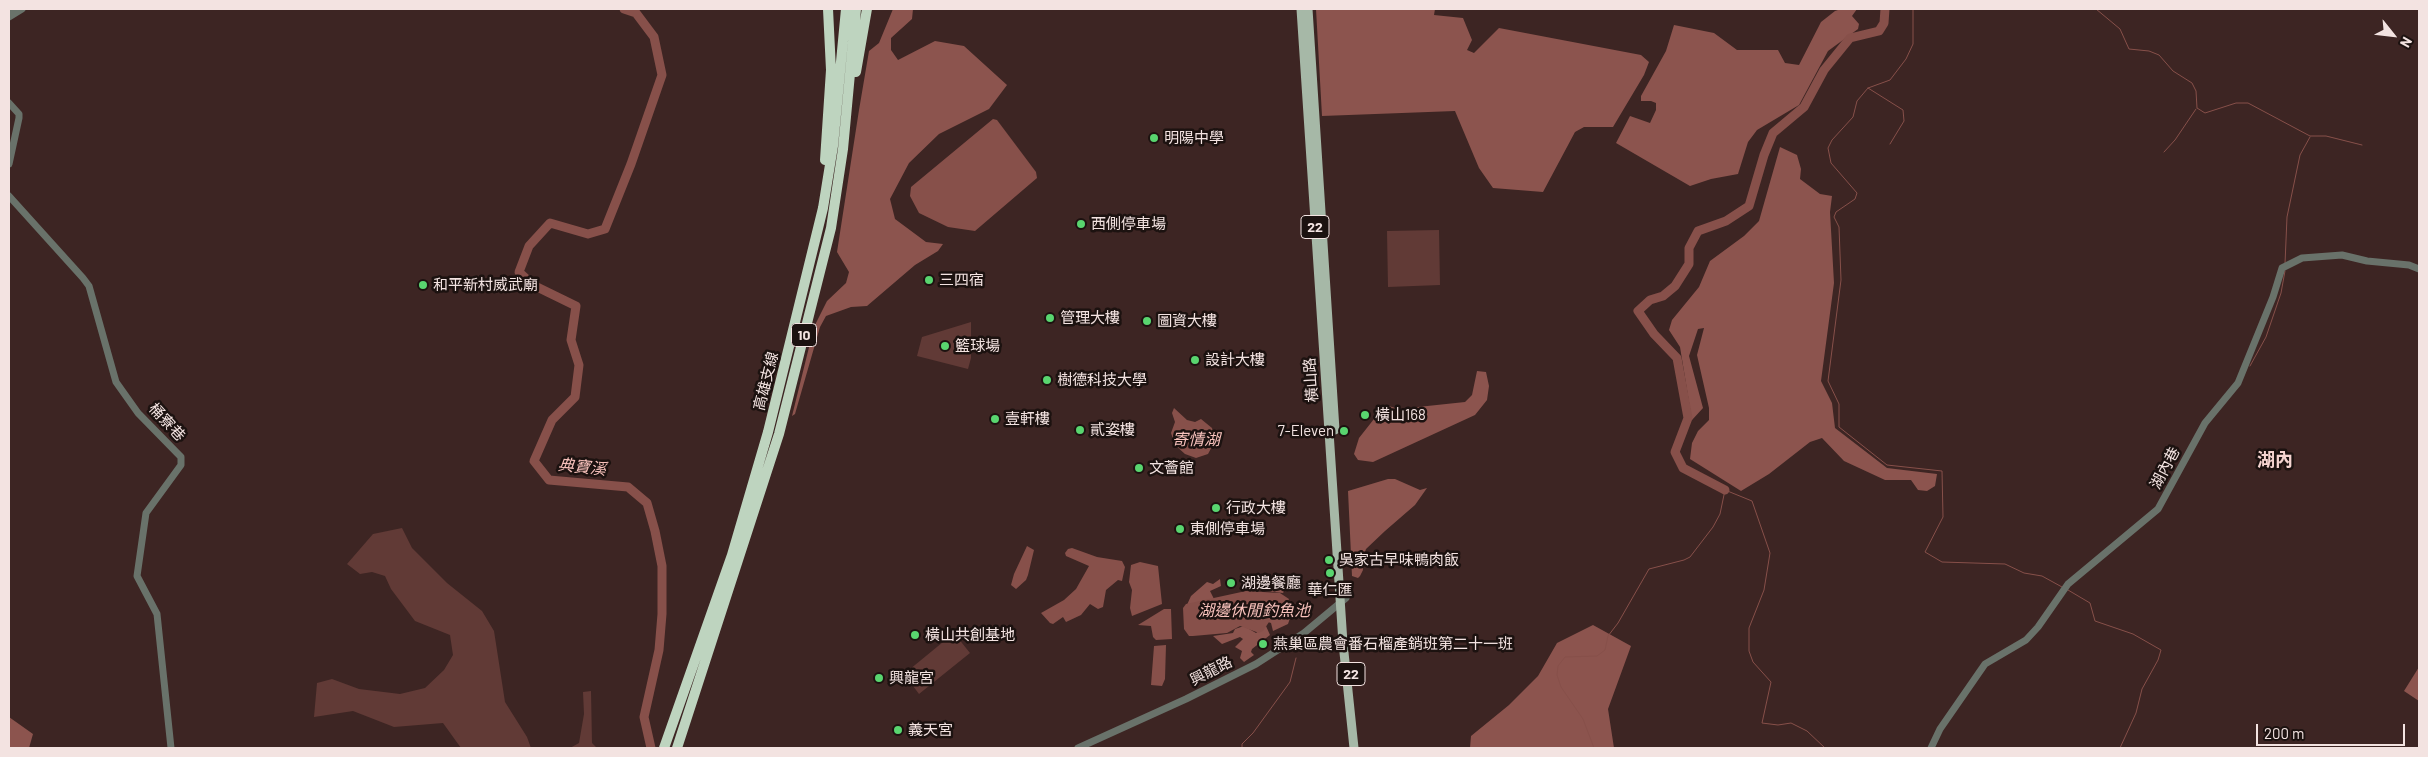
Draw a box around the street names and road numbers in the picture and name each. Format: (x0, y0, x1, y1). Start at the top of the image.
road number: 22 (1301, 216, 1329, 238)
road number: 10 (792, 324, 816, 346)
street label: 高雄支線 (750, 350, 782, 412)
street label: 橫山路 (1300, 357, 1322, 403)
street label: 桶寮巷 (145, 399, 189, 445)
street label: 湖內巷 (2146, 444, 2184, 492)
street label: 興龍路 (1187, 653, 1235, 689)
road number: 22 (1337, 662, 1365, 686)

